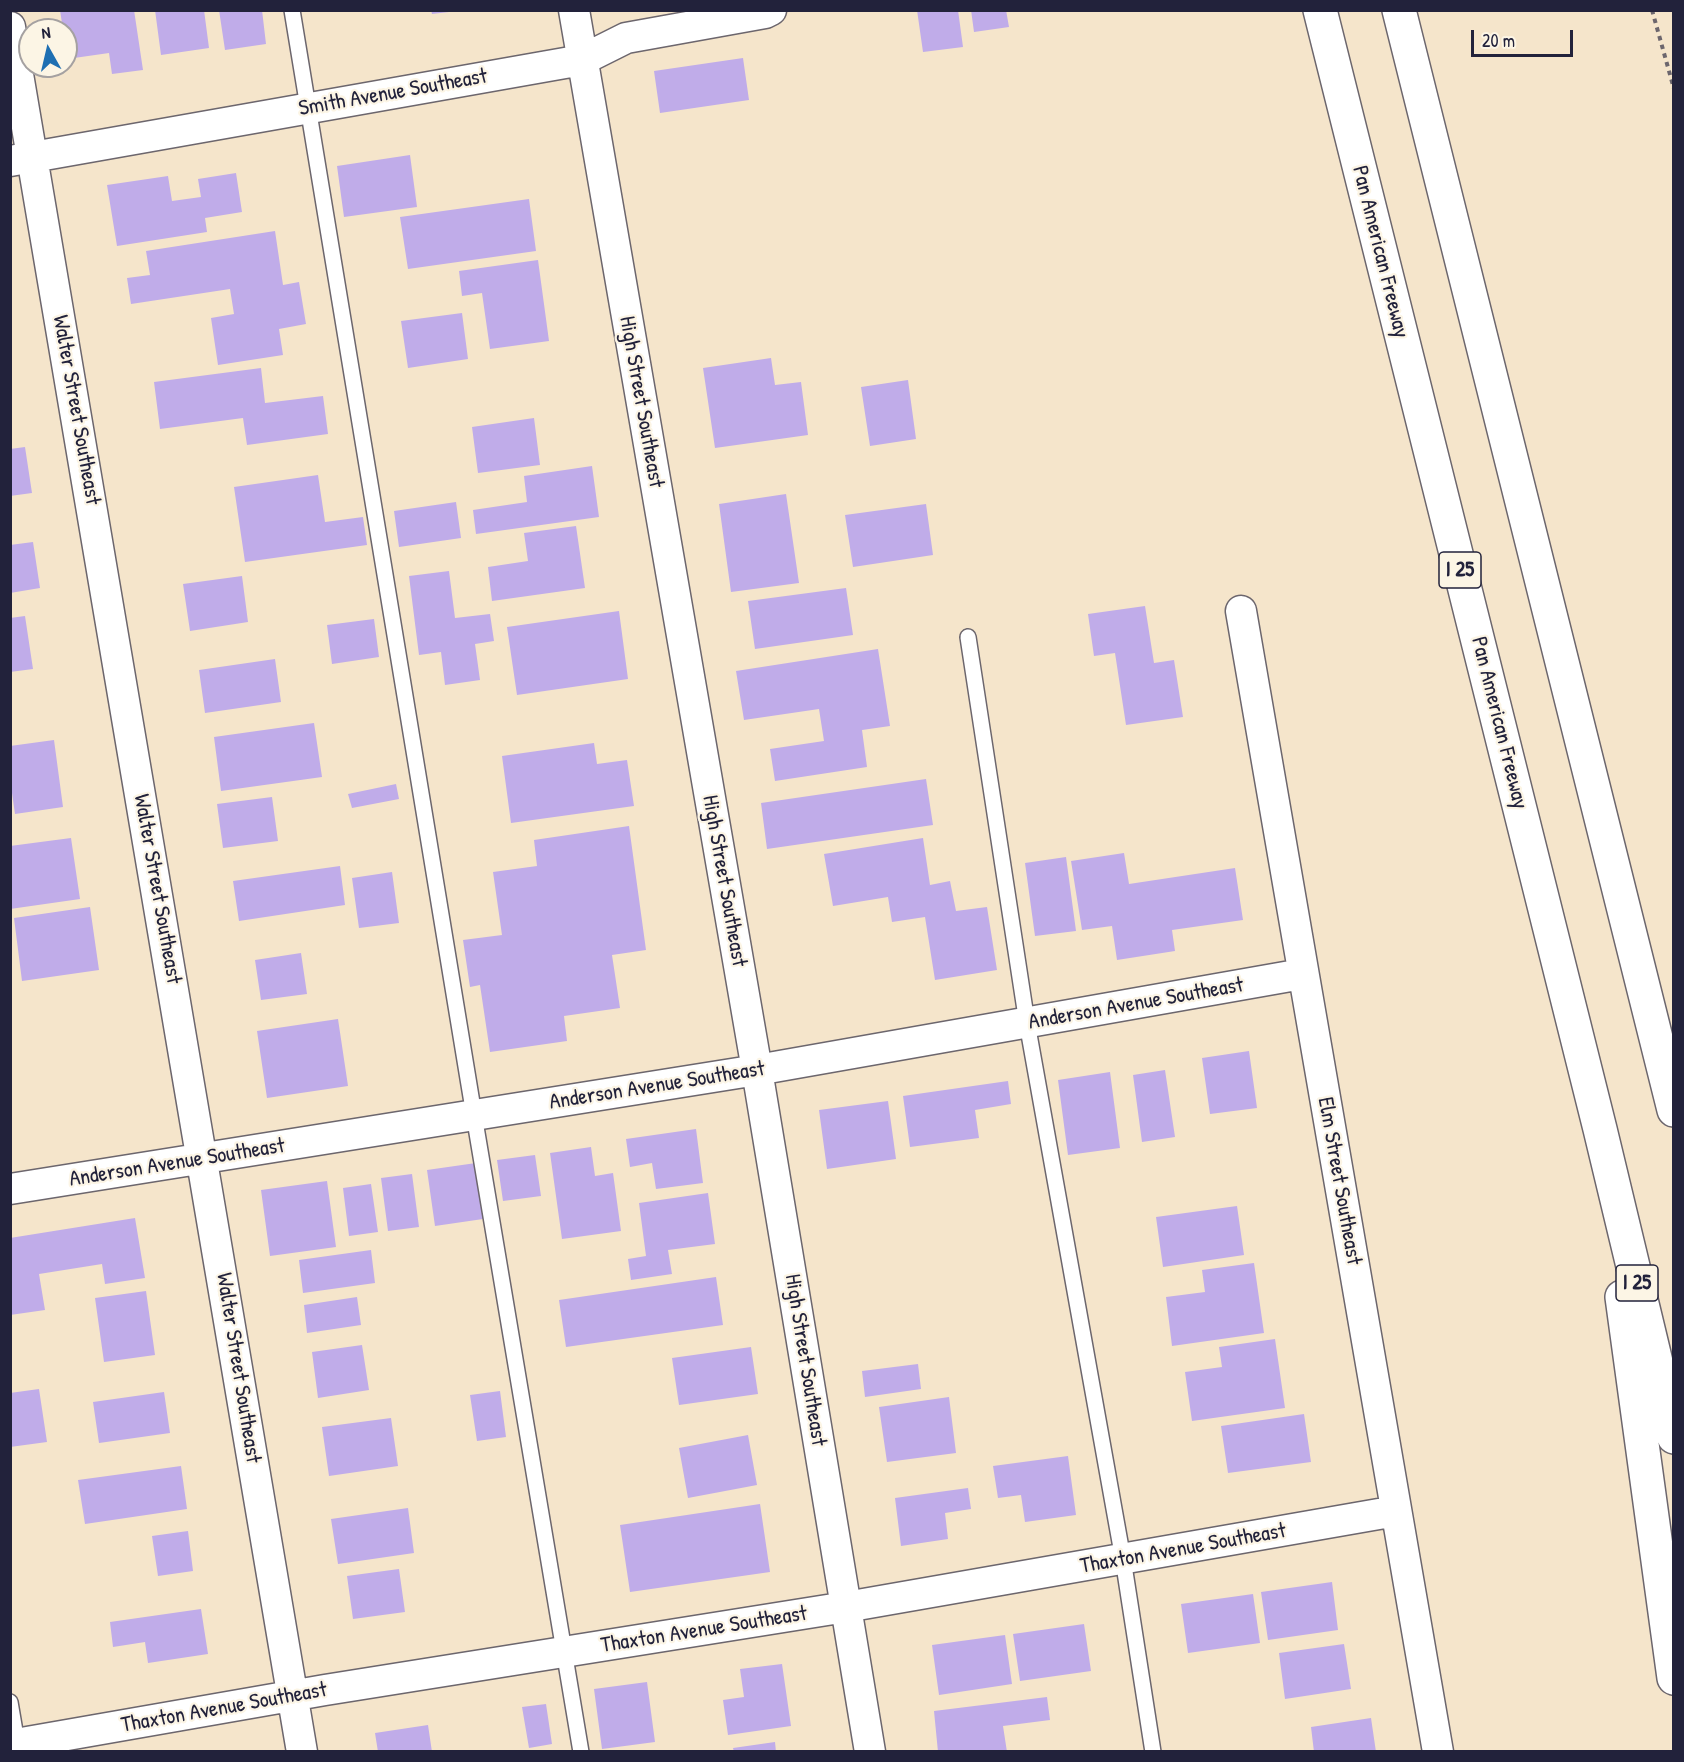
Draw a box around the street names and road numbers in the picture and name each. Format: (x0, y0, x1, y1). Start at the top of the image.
street label: Smith Avenue Southeast (297, 63, 489, 123)
street label: Pan American Freeway (1346, 163, 1414, 341)
street label: Walter Street Southeast (46, 313, 106, 507)
street label: High Street Southeast (613, 314, 669, 490)
road number: I 25 (1439, 552, 1481, 588)
street label: Pan American Freeway (1465, 634, 1533, 812)
street label: Walter Street Southeast (127, 792, 187, 986)
street label: High Street Southeast (696, 793, 752, 969)
street label: Anderson Avenue Southeast (1027, 972, 1245, 1036)
street label: Anderson Avenue Southeast (547, 1056, 767, 1116)
street label: Elm Street Southeast (1311, 1095, 1367, 1267)
street label: Anderson Avenue Southeast (67, 1133, 287, 1193)
road number: I 25 (1616, 1265, 1658, 1301)
street label: Walter Street Southeast (210, 1271, 266, 1465)
street label: High Street Southeast (778, 1272, 832, 1448)
street label: Thaxton Avenue Southeast (1078, 1518, 1288, 1580)
street label: Thaxton Avenue Southeast (599, 1601, 809, 1659)
street label: Thaxton Avenue Southeast (119, 1677, 329, 1739)

